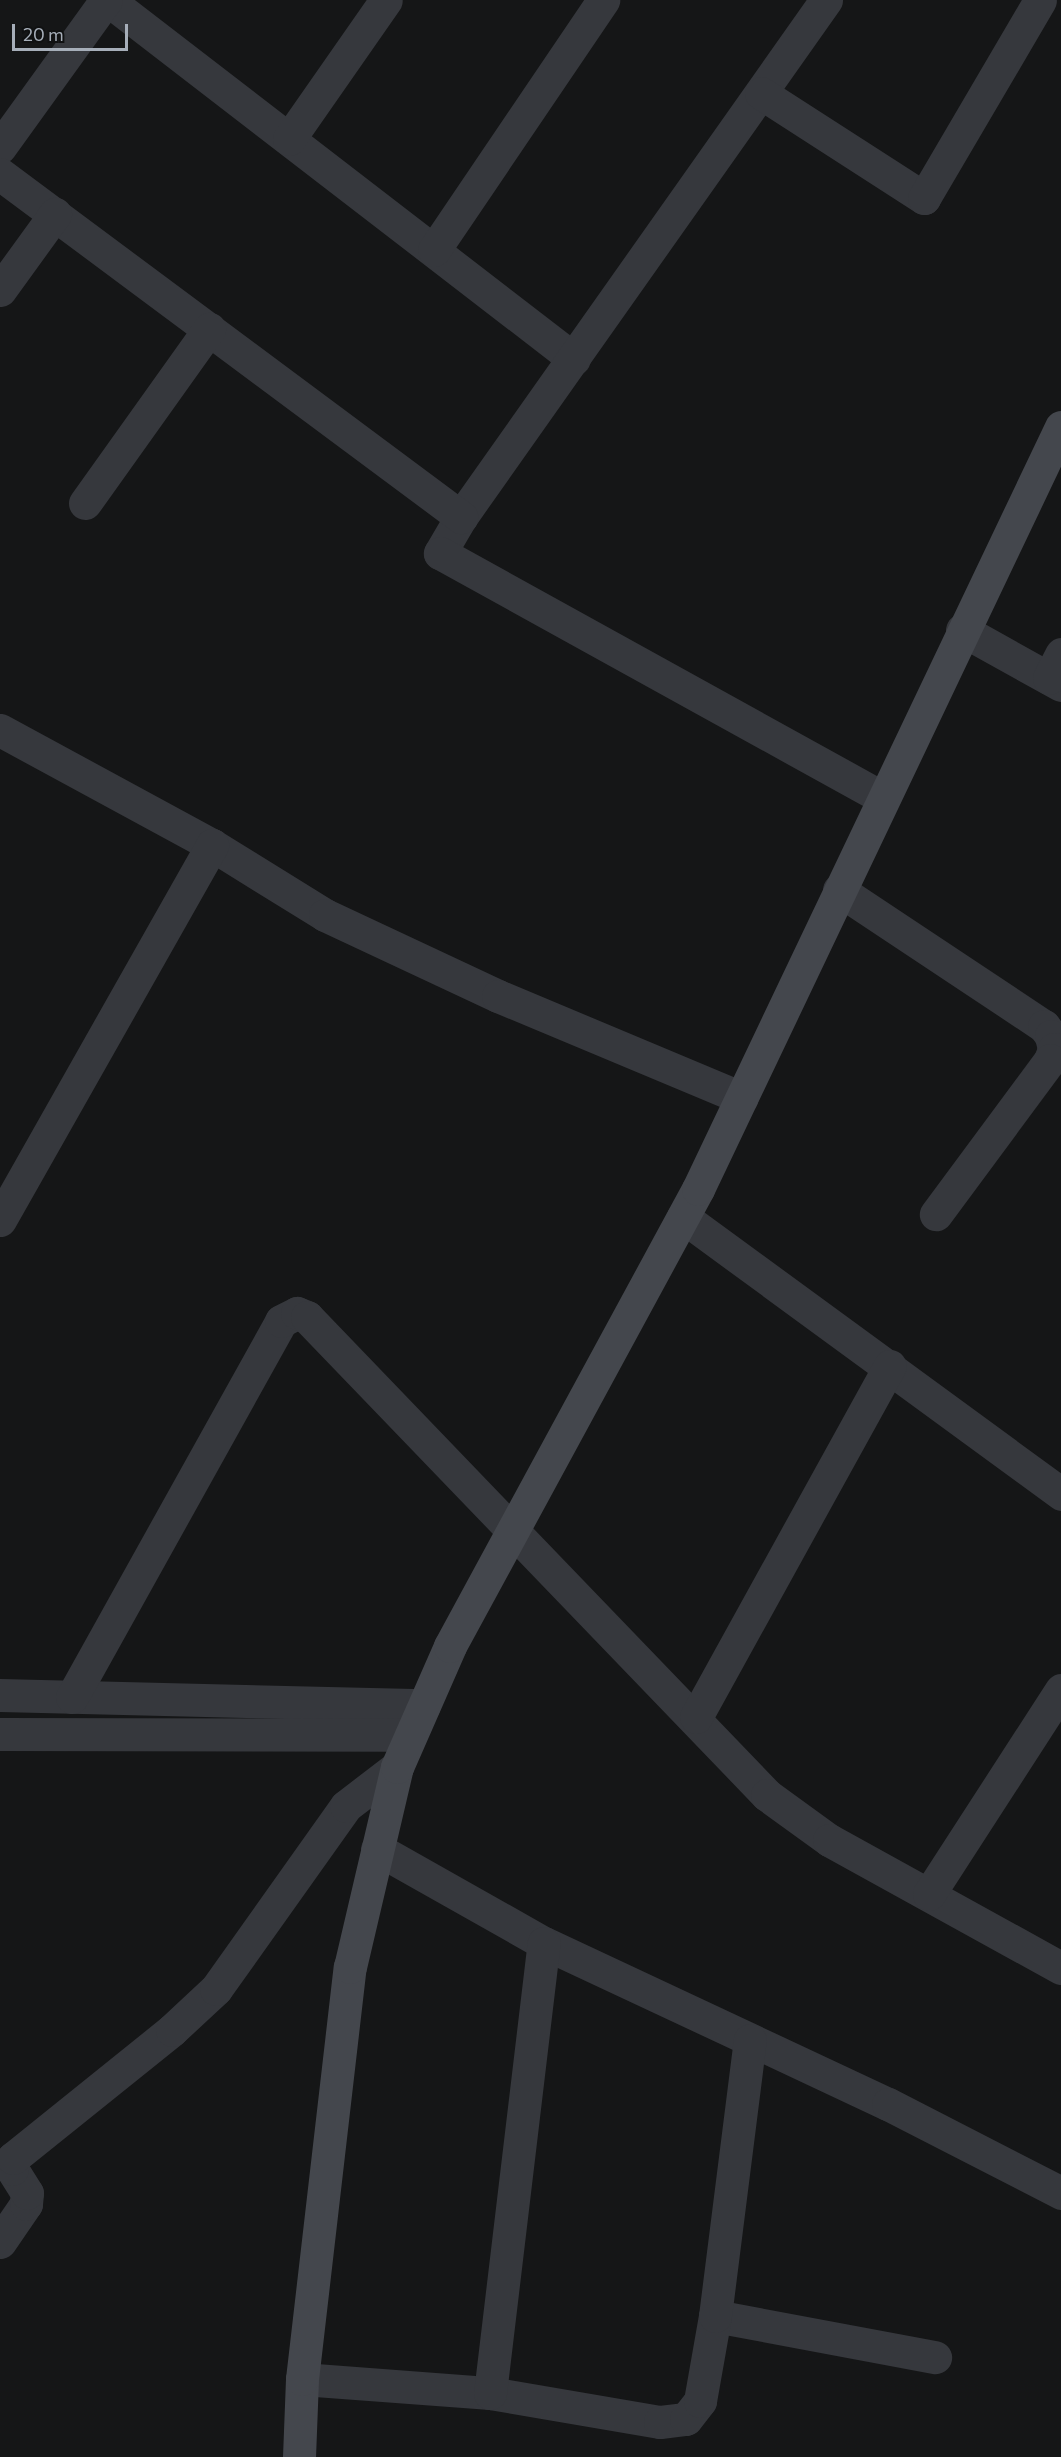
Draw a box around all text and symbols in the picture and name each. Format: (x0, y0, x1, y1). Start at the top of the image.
scale bar (15, 12, 130, 50)
text: 20 m (23, 23, 64, 45)

